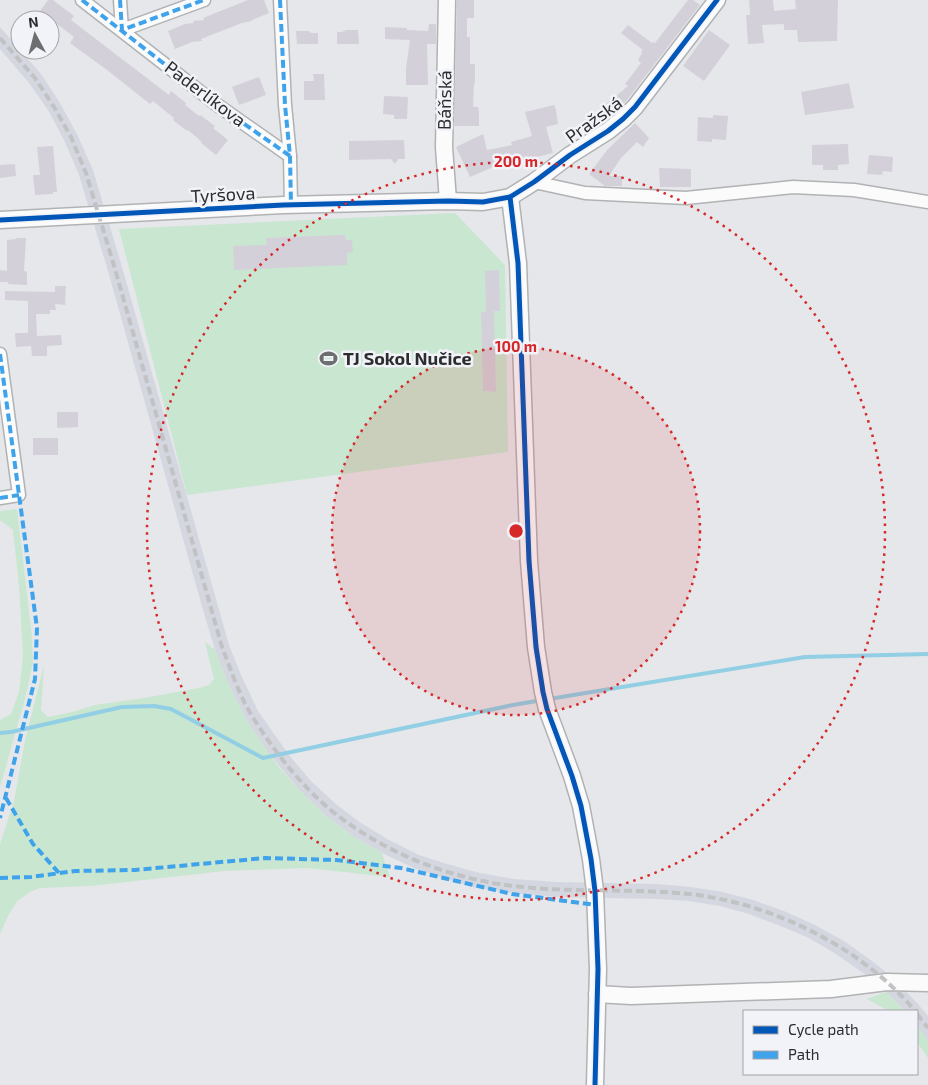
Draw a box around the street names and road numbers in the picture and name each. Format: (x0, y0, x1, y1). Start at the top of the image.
street label: Paderlíkova (161, 56, 250, 131)
street label: Báňská (432, 70, 456, 130)
street label: Pražská (561, 91, 626, 147)
street label: Tyršova (190, 181, 256, 207)

